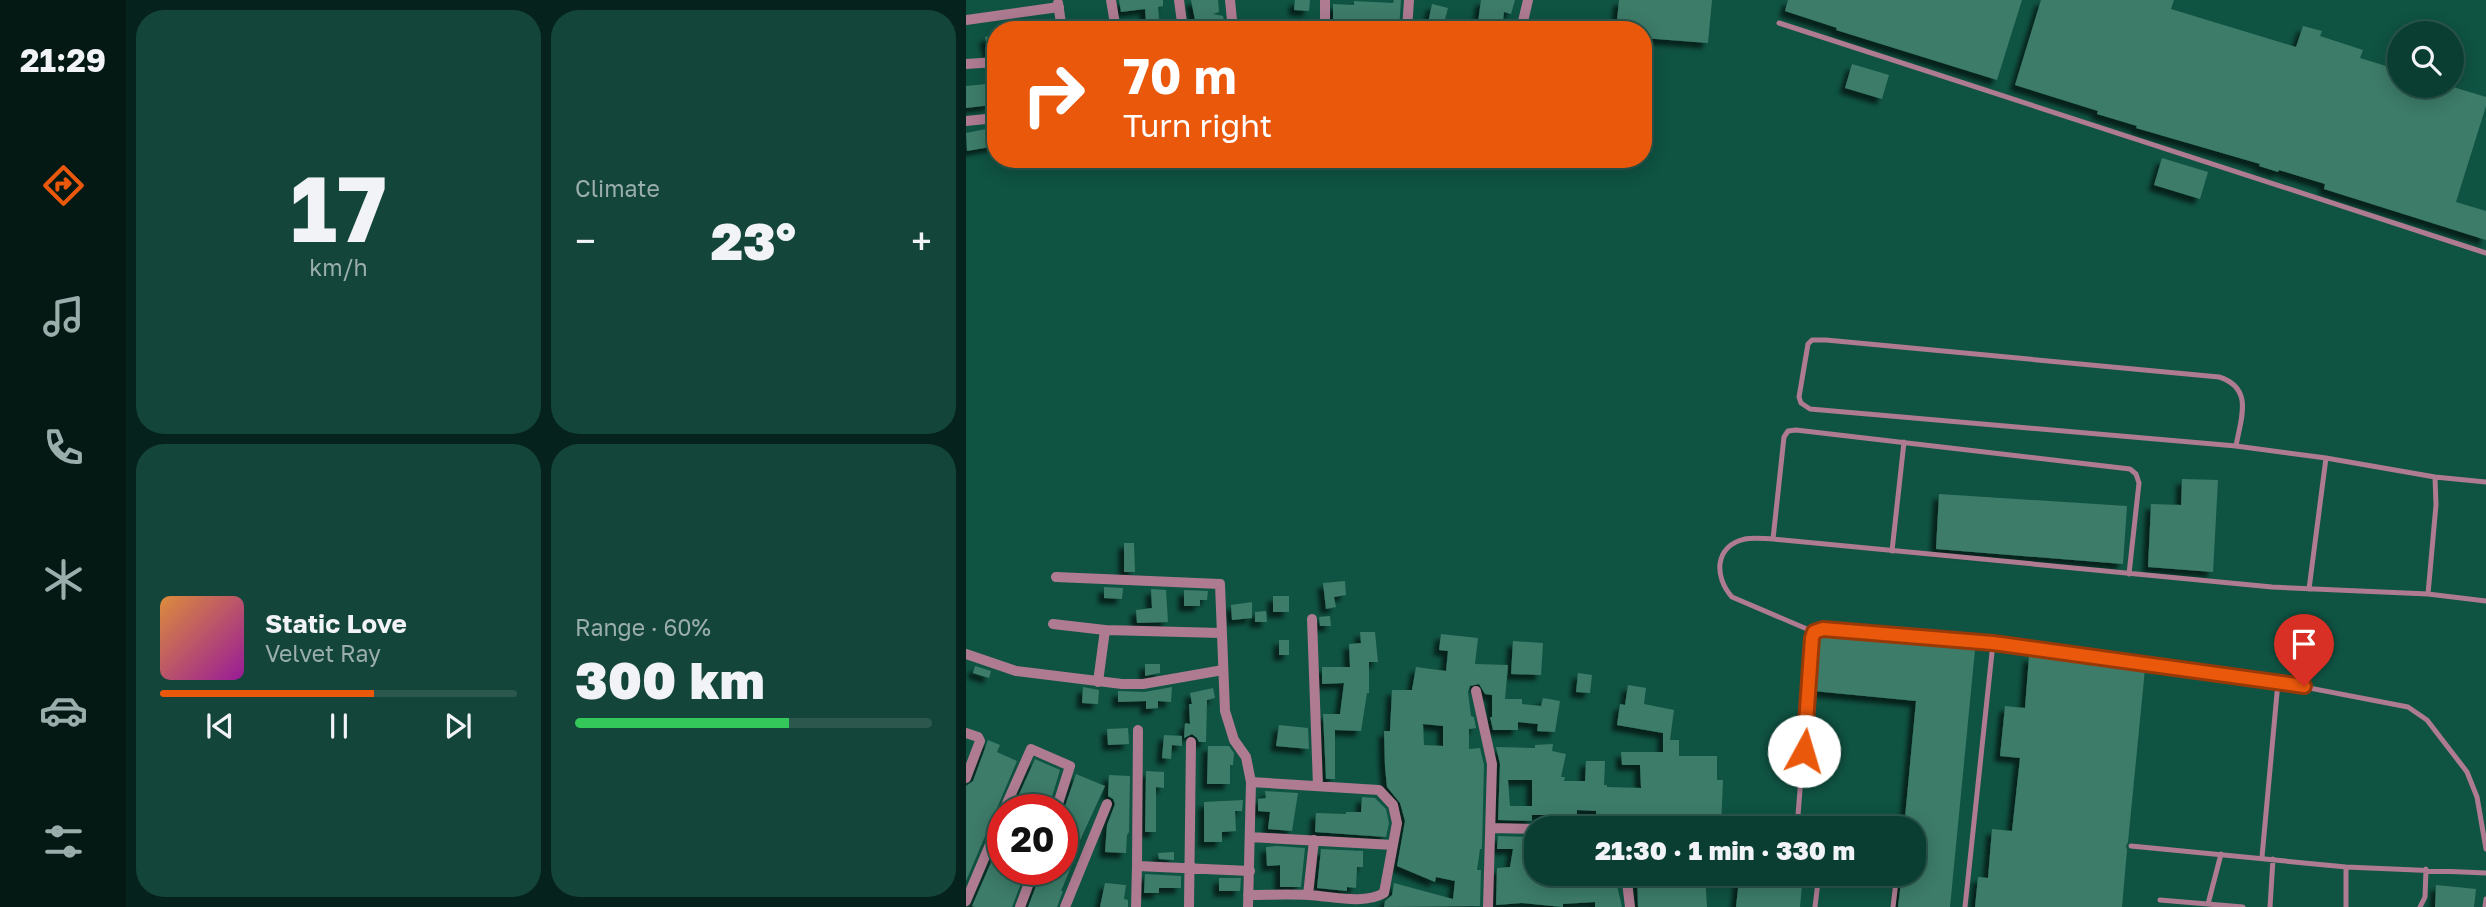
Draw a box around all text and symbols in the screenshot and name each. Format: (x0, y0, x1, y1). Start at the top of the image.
map controls (2387, 21, 2464, 98)
button: search (2387, 21, 2464, 98)
text: 21:29 (20, 41, 106, 79)
text: 70 m (1123, 46, 1237, 105)
icon: right (1008, 49, 1099, 140)
text: Turn right (1123, 106, 1272, 144)
text: 17 (290, 153, 387, 262)
icon: directions (39, 161, 88, 210)
text: Climate (575, 174, 660, 202)
text: 23° (711, 209, 796, 271)
text: − (575, 218, 596, 263)
text: + (911, 218, 932, 263)
text: km/h (309, 253, 368, 281)
icon: music (39, 292, 88, 341)
icon: phone (39, 423, 88, 472)
icon: climate (39, 555, 88, 604)
text: Static Love (265, 608, 407, 639)
text: Range · 60% (575, 613, 711, 641)
pin (2274, 614, 2334, 686)
icon: arrive (2285, 625, 2323, 663)
text: Velvet Ray (265, 639, 381, 667)
text: 300 km (575, 648, 765, 710)
icon: car (39, 686, 88, 735)
icon: previous (201, 707, 239, 745)
icon: pause (320, 707, 358, 745)
icon: next (439, 707, 477, 745)
position arrow (1767, 714, 1841, 788)
speed limit sign: 20 (987, 794, 1078, 885)
icon: filters (39, 817, 88, 866)
text: 21:30 · 1 min · 330 m (1595, 835, 1855, 866)

